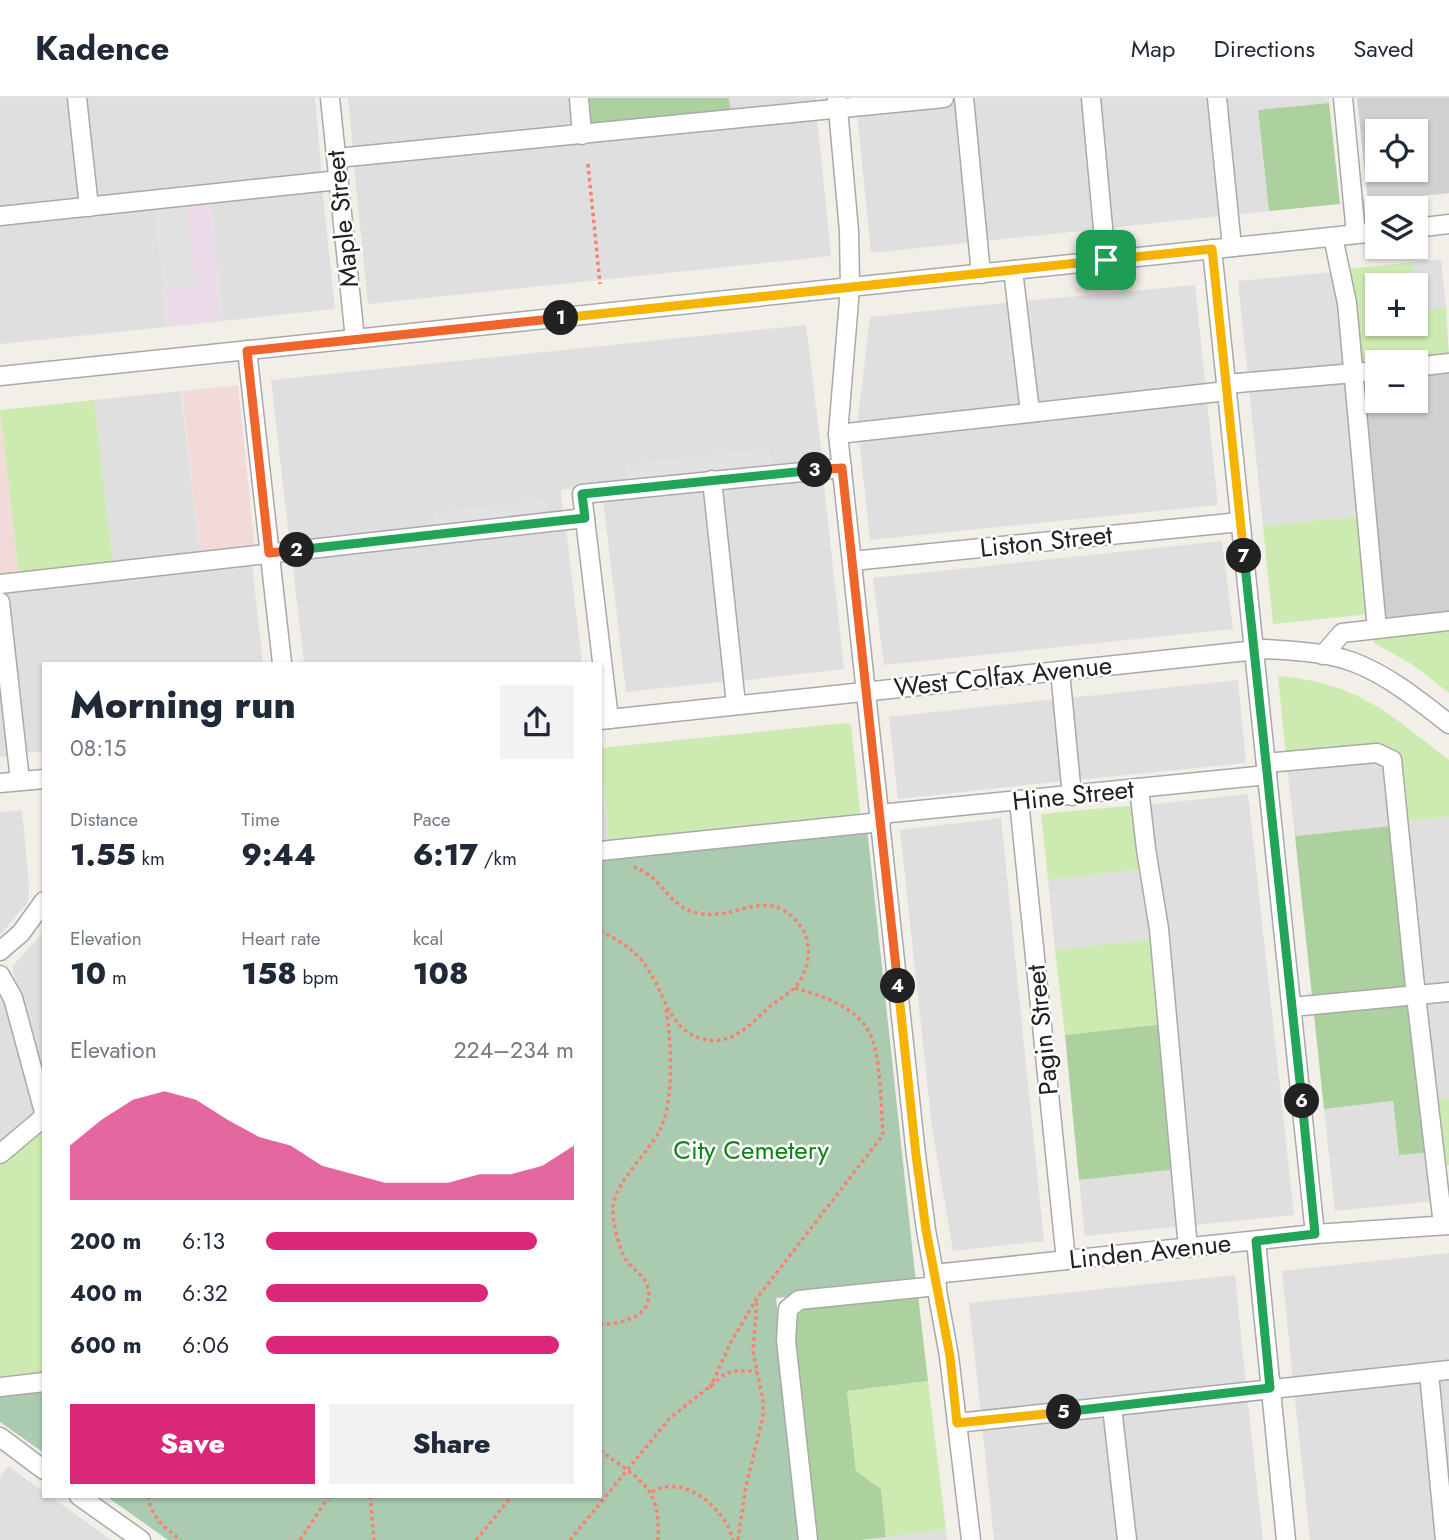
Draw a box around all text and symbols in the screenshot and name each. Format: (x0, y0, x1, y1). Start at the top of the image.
text: Kadence (35, 25, 169, 72)
text: Map (1131, 31, 1176, 66)
text: Directions (1214, 31, 1315, 66)
text: Saved (1353, 31, 1414, 66)
map controls (1365, 119, 1428, 413)
button: locate (1365, 119, 1428, 182)
street label: Maple Street (316, 148, 368, 289)
button: layers (1365, 196, 1428, 259)
pin (1076, 230, 1136, 290)
icon: arrive (1087, 241, 1125, 279)
button: + (1365, 273, 1428, 336)
pin: 1 (544, 300, 578, 336)
text: 1 (556, 304, 565, 331)
button: − (1365, 350, 1428, 413)
pin: 3 (798, 452, 832, 488)
text: 3 (809, 456, 820, 483)
street label: Liston Street (978, 515, 1115, 567)
pin: 2 (280, 532, 314, 568)
text: 2 (290, 536, 303, 563)
pin: 7 (1226, 538, 1262, 574)
text: 7 (1238, 542, 1249, 569)
street label: West Colfax Avenue (892, 646, 1114, 706)
text: Morning run (70, 677, 296, 732)
button: share (500, 685, 574, 759)
text: 08:15 (70, 731, 127, 765)
street label: Hine Street (1010, 770, 1137, 820)
text: Distance (70, 806, 138, 833)
text: Time (241, 806, 280, 833)
text: Pace (413, 806, 451, 833)
text: 1.55 (70, 833, 136, 876)
text: 9:44 (241, 833, 316, 876)
text: 6:17 (413, 833, 478, 876)
text: km (136, 845, 165, 872)
text: /km (478, 845, 517, 872)
text: Elevation (70, 925, 142, 952)
text: Heart rate (241, 925, 321, 952)
text: kcal (413, 925, 443, 952)
text: 10 (70, 952, 106, 995)
text: 158 (241, 952, 297, 995)
text: 108 (413, 952, 468, 995)
street label: Pagin Street (1016, 962, 1068, 1097)
text: m (106, 964, 127, 991)
text: bpm (297, 964, 339, 991)
pin: 4 (880, 968, 916, 1004)
text: 4 (891, 972, 904, 999)
text: Elevation (70, 1033, 157, 1067)
text: 224–234 m (454, 1033, 574, 1067)
pin: 6 (1284, 1084, 1320, 1118)
text: 6 (1295, 1087, 1308, 1114)
park label: City Cemetery (673, 1131, 829, 1169)
text: 200 m (70, 1224, 141, 1258)
text: 6:13 (182, 1224, 225, 1258)
street label: Linden Avenue (1067, 1224, 1233, 1278)
text: 400 m (70, 1276, 142, 1310)
text: 6:32 (182, 1276, 228, 1310)
text: 600 m (70, 1328, 142, 1362)
text: 6:06 (182, 1328, 229, 1362)
pin: 5 (1046, 1394, 1082, 1430)
text: 5 (1057, 1398, 1070, 1425)
button: Save (70, 1404, 315, 1484)
button: Share (329, 1404, 574, 1484)

